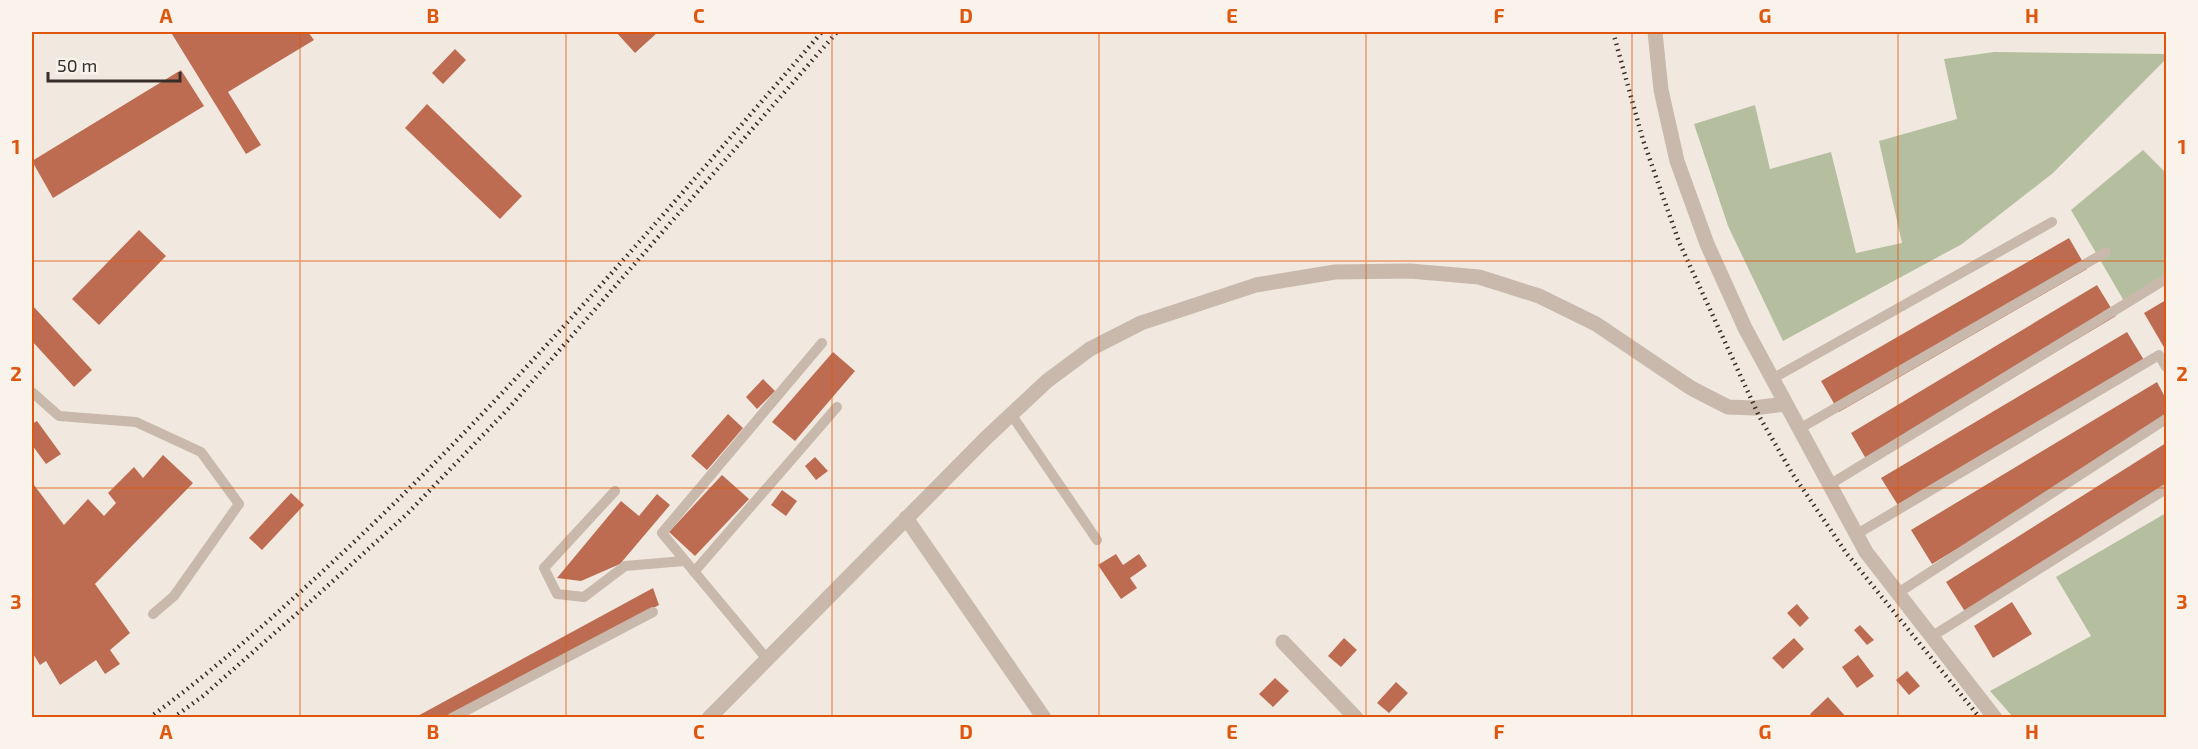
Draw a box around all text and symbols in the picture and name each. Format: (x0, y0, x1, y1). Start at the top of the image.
text: A (159, 3, 173, 27)
text: B (427, 3, 439, 27)
text: C (693, 3, 705, 27)
text: D (959, 3, 973, 27)
text: E (1226, 3, 1238, 27)
text: F (1493, 3, 1505, 27)
text: G (1759, 3, 1771, 27)
text: H (2025, 3, 2039, 27)
scale bar (48, 45, 180, 83)
text: 50 m (57, 54, 97, 76)
text: 1 (12, 134, 20, 158)
text: 1 (2178, 134, 2186, 158)
text: 2 (10, 361, 22, 385)
text: 2 (2176, 361, 2188, 385)
text: 3 (10, 589, 22, 613)
text: 3 (2176, 589, 2188, 613)
text: A (159, 719, 173, 743)
text: B (427, 719, 439, 743)
text: C (693, 719, 705, 743)
text: D (959, 719, 973, 743)
text: E (1226, 719, 1238, 743)
text: F (1493, 719, 1505, 743)
text: G (1759, 719, 1771, 743)
text: H (2025, 719, 2039, 743)

